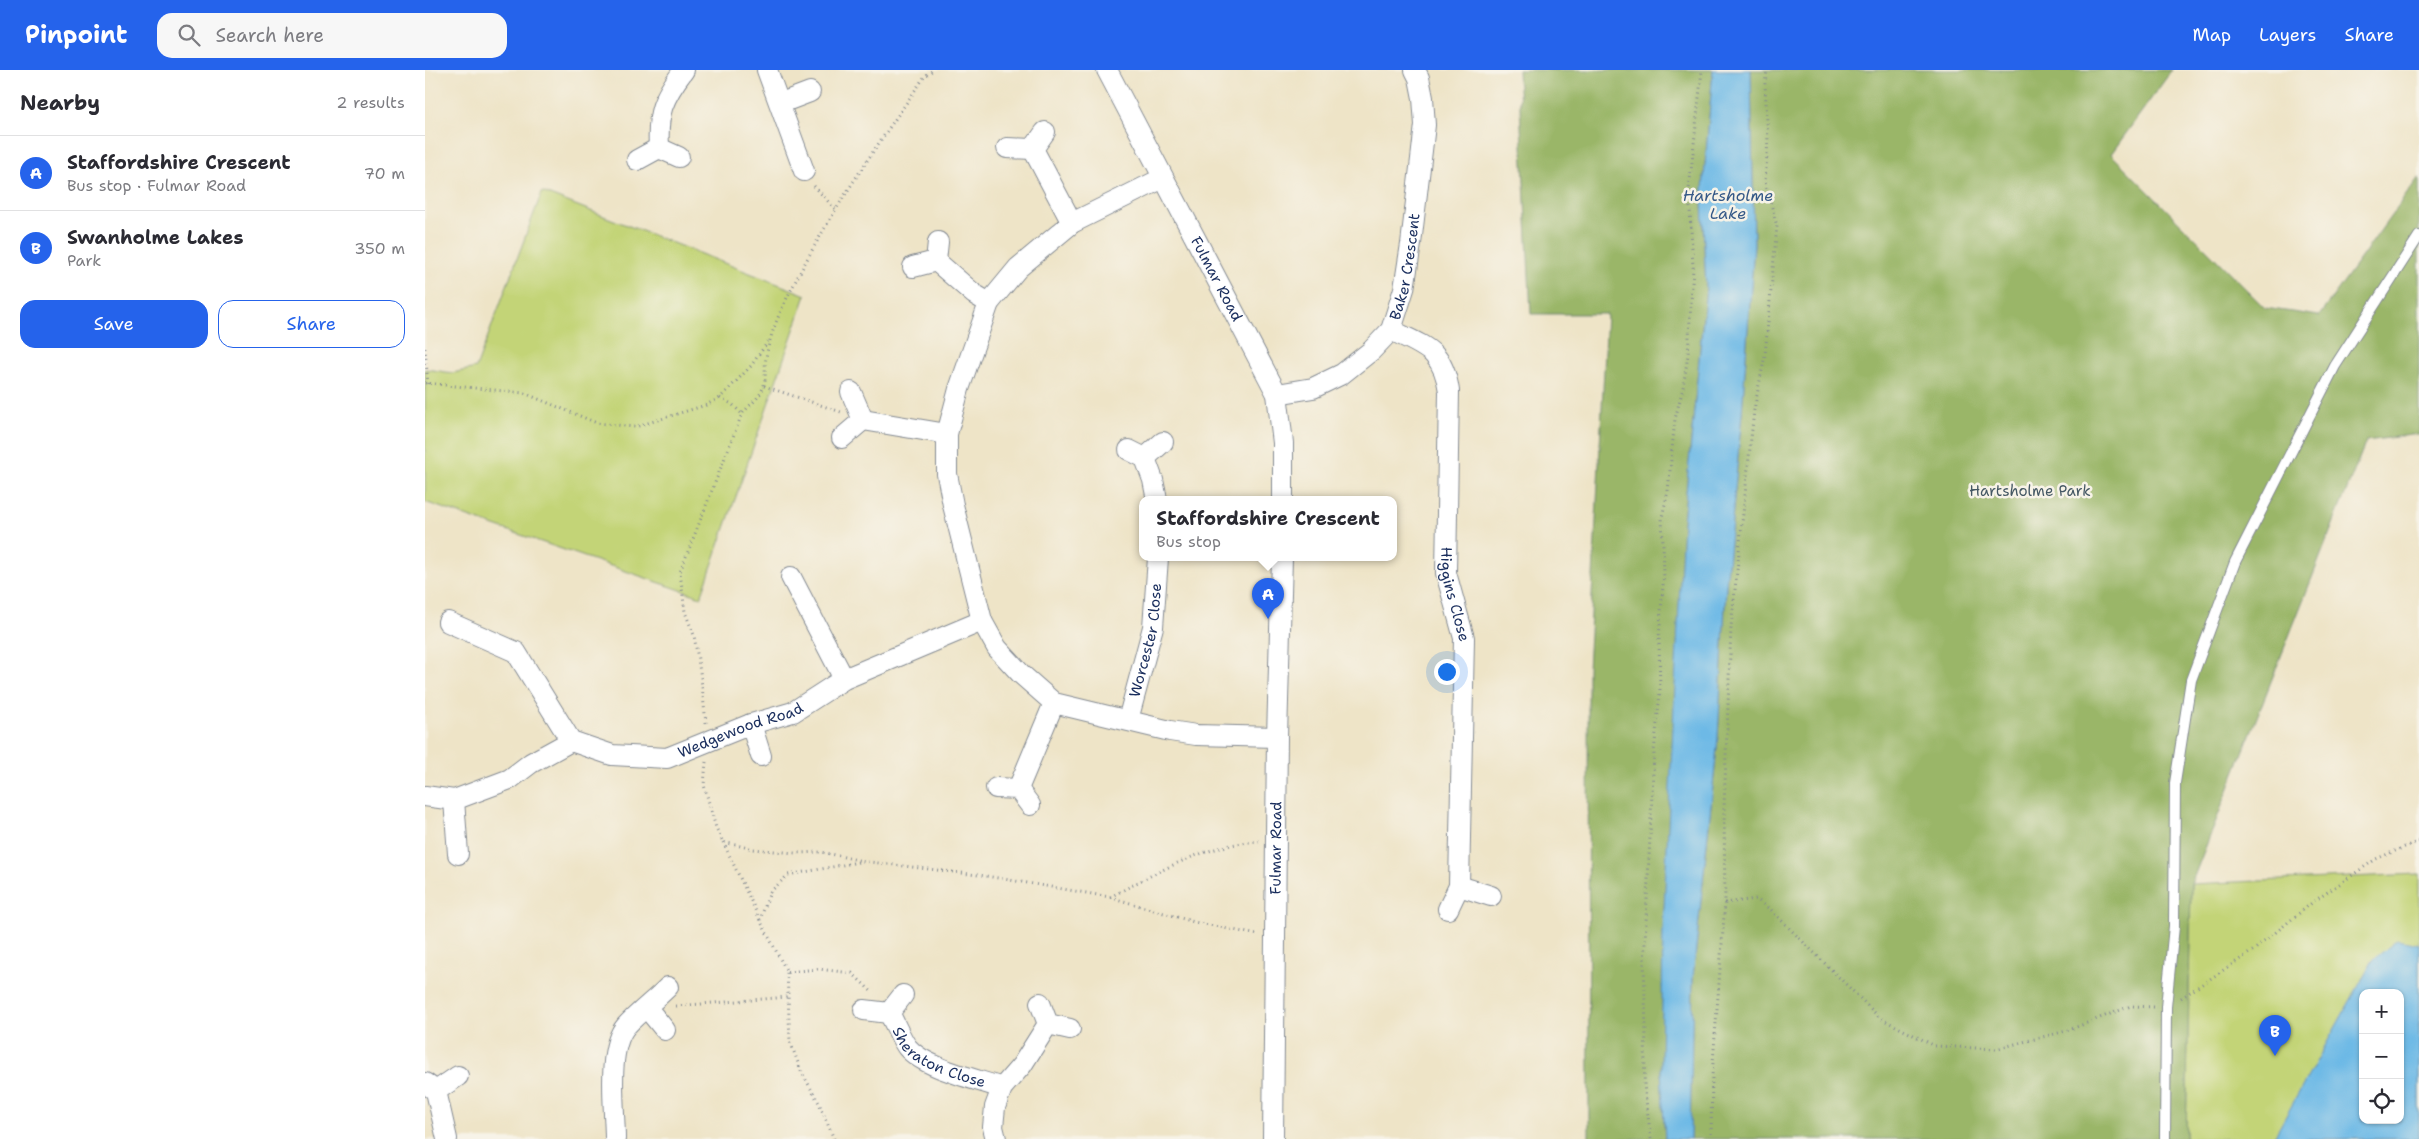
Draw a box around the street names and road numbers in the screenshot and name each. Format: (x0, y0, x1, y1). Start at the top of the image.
street label: Baker Crescent (1385, 212, 1425, 322)
street label: Fulmar Road (1186, 233, 1247, 325)
street label: Higgins Close (1436, 547, 1475, 644)
street label: Worcester Close (1125, 582, 1166, 700)
street label: Wedgewood Road (675, 698, 808, 763)
street label: Fulmar Road (1265, 801, 1286, 895)
street label: Sheraton Close (888, 1024, 988, 1092)

